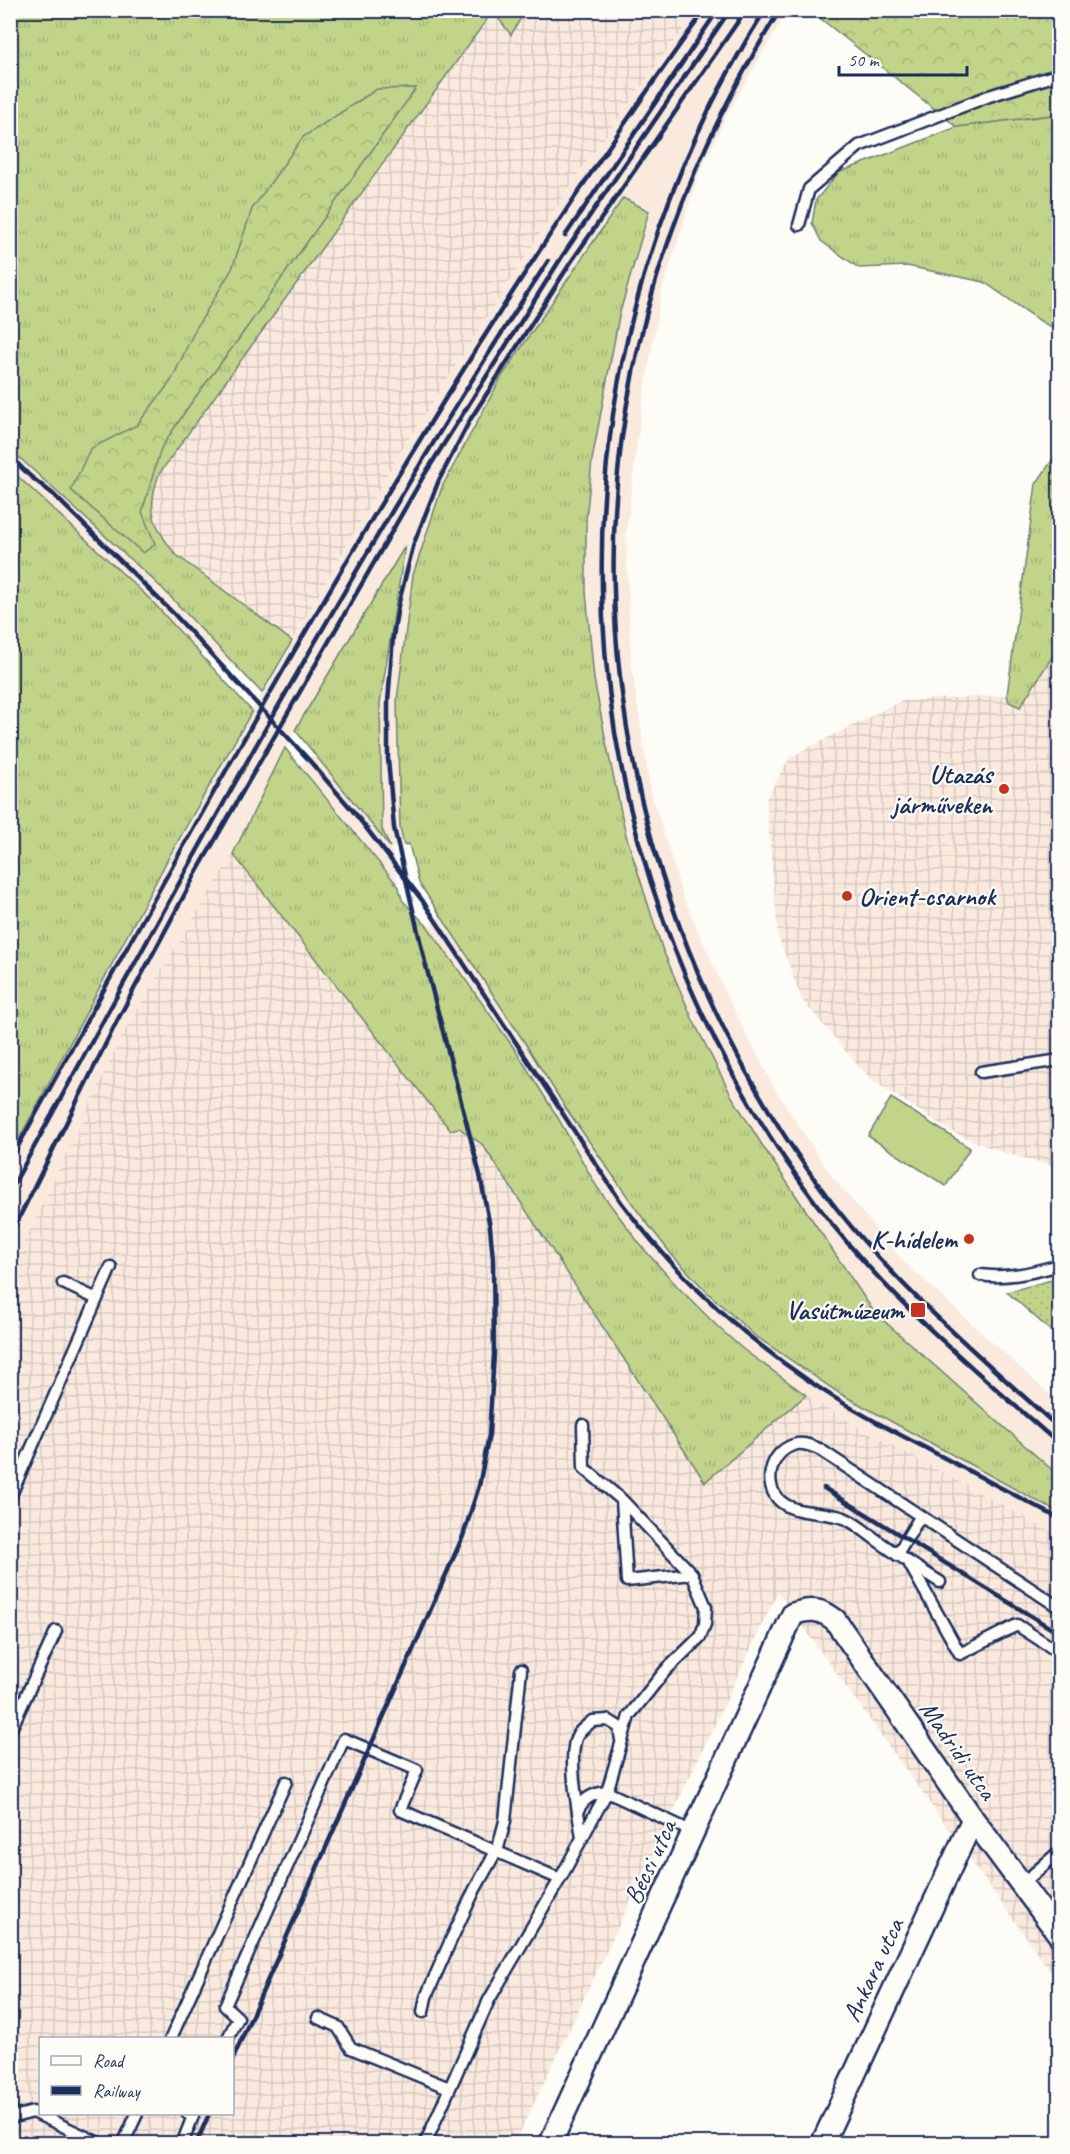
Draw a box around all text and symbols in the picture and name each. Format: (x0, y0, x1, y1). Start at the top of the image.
scale bar (839, 39, 966, 77)
text: 50 m (848, 49, 881, 71)
place label: Utazás járműveken (890, 758, 995, 821)
marker: Utazás járműveken (997, 782, 1011, 796)
place label: Orient-csarnok (859, 880, 997, 913)
marker: Orient-csarnok (840, 889, 854, 903)
place label: K-hídelem (871, 1223, 958, 1256)
marker: K-hídelem (962, 1232, 976, 1246)
place label: Vasútmúzeum (786, 1294, 906, 1327)
marker: Vasútmúzeum (909, 1301, 927, 1319)
street label: Madridi utca (912, 1694, 1005, 1807)
street label: Bécsi utca (616, 1812, 685, 1909)
street label: Ankara utca (835, 1912, 912, 2027)
legend (39, 2037, 234, 2115)
text: Road (93, 2050, 126, 2072)
text: Railway (93, 2080, 141, 2102)

